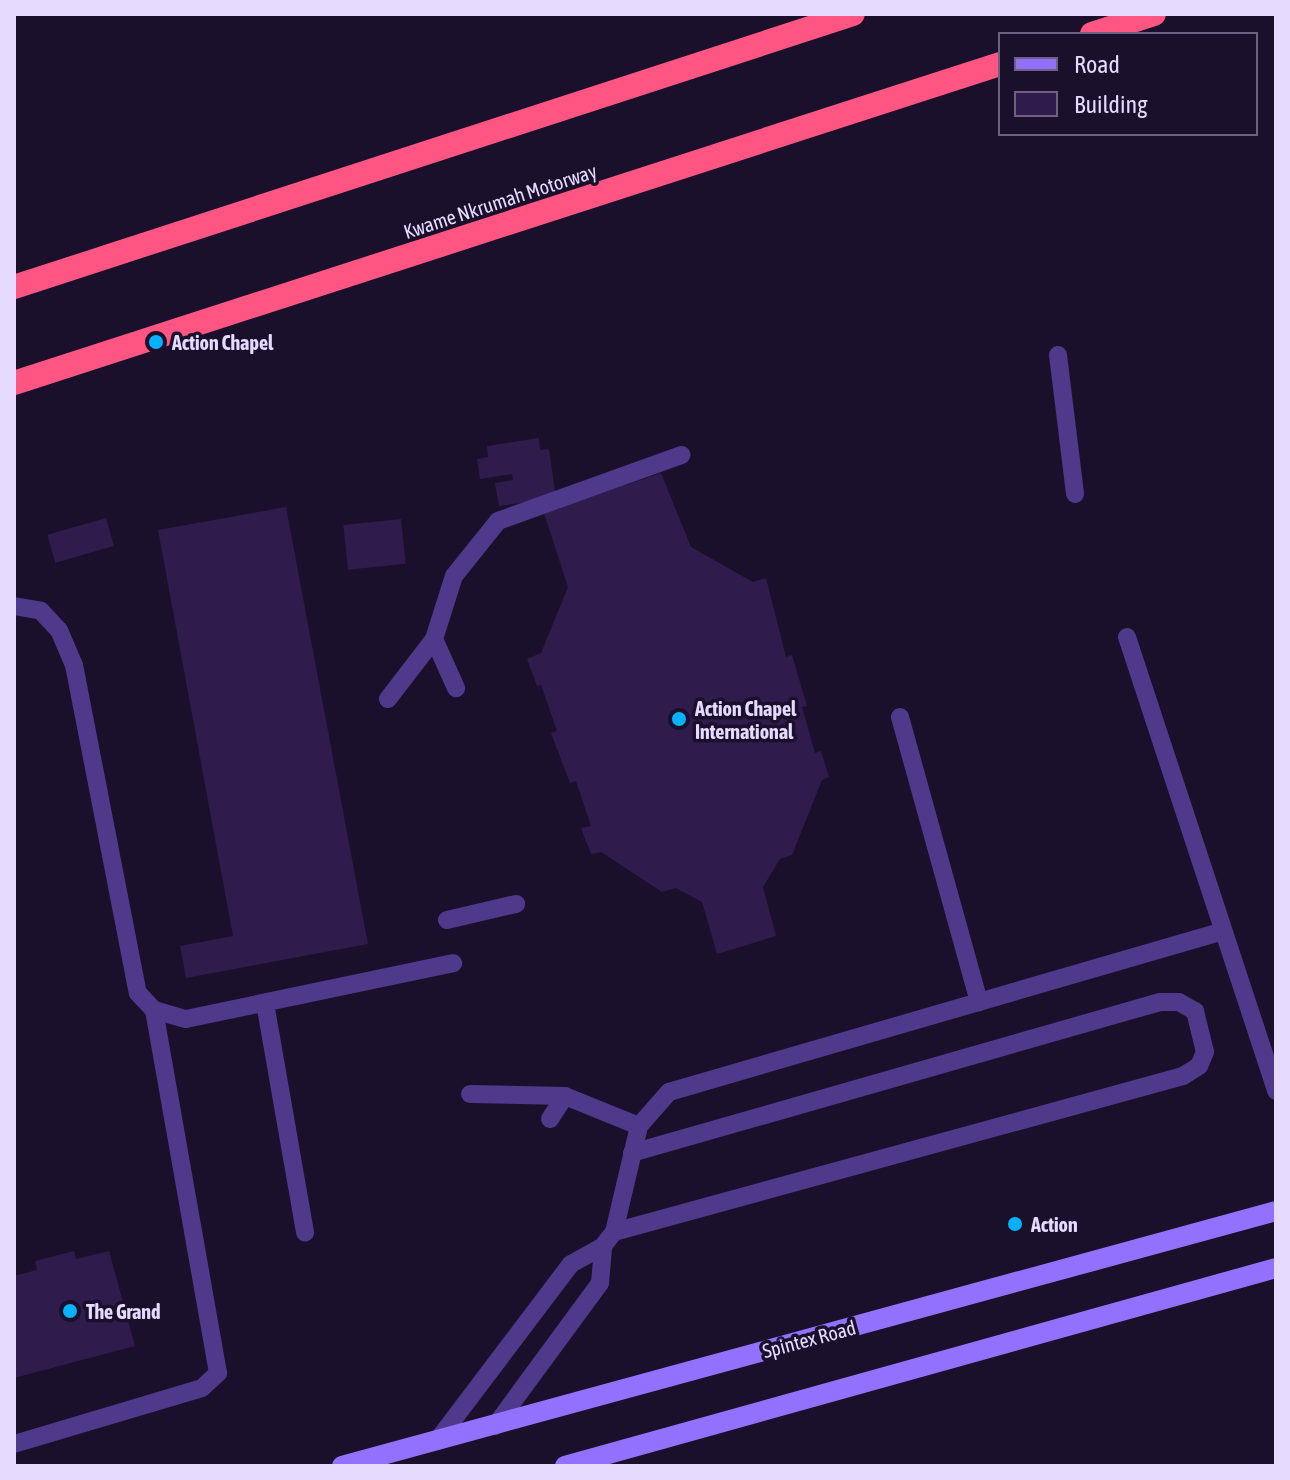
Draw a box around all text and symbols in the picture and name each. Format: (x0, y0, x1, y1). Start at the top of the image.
legend (998, 32, 1258, 136)
text: Road (1074, 51, 1120, 78)
text: Building (1074, 91, 1147, 118)
street label: Kwame Nkrumah Motorway (400, 158, 600, 244)
place label: Action Chapel (172, 330, 273, 354)
marker: Action Chapel (147, 333, 165, 351)
place label: Action Chapel International (695, 696, 796, 743)
marker: Action Chapel International (670, 710, 688, 728)
place label: Action (1031, 1212, 1078, 1236)
marker: Action (1006, 1215, 1024, 1233)
place label: The Grand (86, 1299, 160, 1323)
marker: The Grand (61, 1302, 79, 1320)
street label: Spintex Road (760, 1315, 858, 1363)

